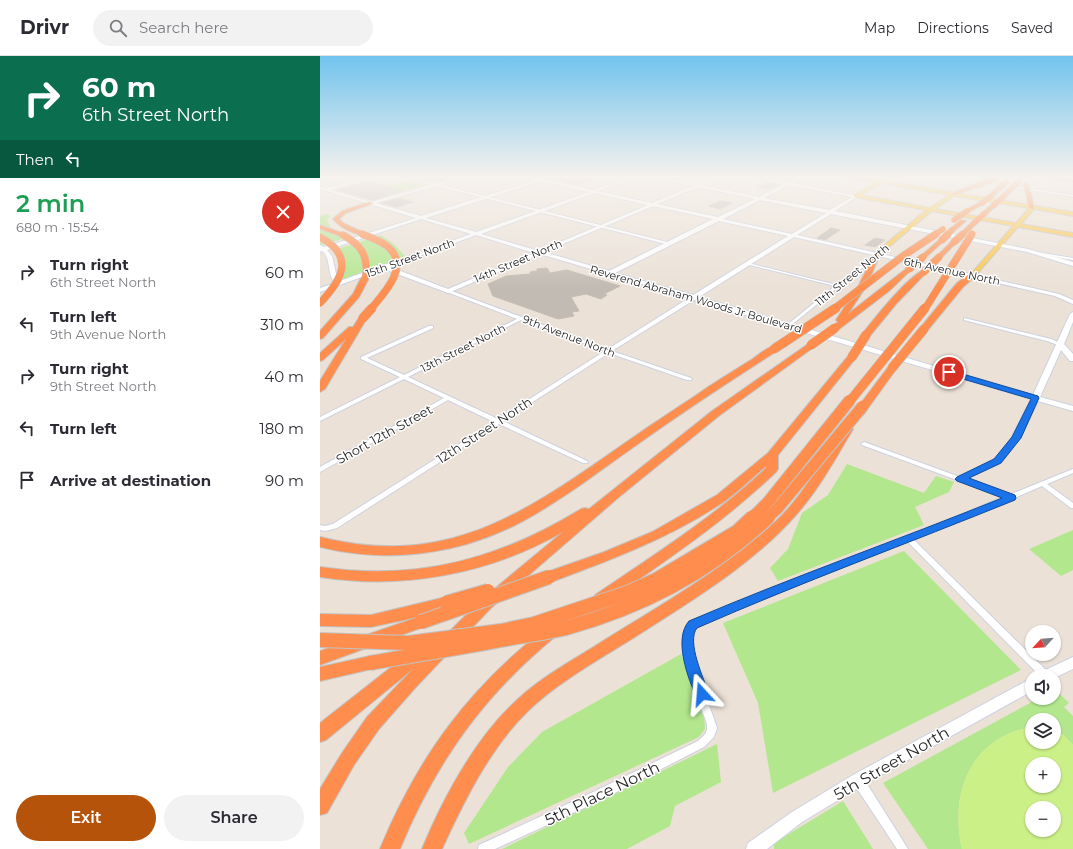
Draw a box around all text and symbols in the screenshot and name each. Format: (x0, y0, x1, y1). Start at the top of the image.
search box (93, 10, 373, 46)
text: Drivr (20, 16, 69, 39)
icon: search (107, 17, 129, 39)
text: Search here (139, 18, 228, 37)
text: Map (864, 19, 895, 37)
text: Directions (917, 19, 989, 37)
text: Saved (1011, 19, 1053, 37)
text: 60 m (82, 70, 156, 104)
icon: right (16, 72, 68, 124)
text: 6th Street North (82, 104, 229, 126)
icon: left (62, 148, 84, 170)
text: Then (16, 150, 54, 169)
text: 2 min (16, 189, 85, 218)
button: close (262, 191, 304, 233)
text: 680 m · 15:54 (16, 219, 99, 235)
street label: 15th Street North (364, 235, 456, 281)
street label: 14th Street North (472, 236, 564, 286)
street label: 11th Street North (812, 241, 892, 309)
street label: 6th Avenue North (903, 254, 1001, 288)
text: Turn right (50, 255, 129, 274)
icon: right (16, 261, 38, 283)
street label: Reverend Abraham Woods Jr Boulevard (588, 262, 804, 336)
text: 60 m (265, 263, 304, 282)
text: 6th Street North (50, 274, 156, 290)
text: Turn left (50, 307, 117, 326)
street label: 9th Avenue North (521, 312, 617, 360)
icon: left (16, 313, 38, 335)
text: 310 m (260, 315, 304, 334)
street label: 13th Street North (418, 321, 508, 375)
text: 9th Avenue North (50, 326, 166, 342)
pin (932, 355, 966, 389)
text: Turn right (50, 359, 129, 378)
icon: arrive (938, 361, 960, 383)
icon: right (16, 365, 38, 387)
text: 40 m (264, 367, 304, 386)
text: 9th Street North (50, 378, 156, 394)
street label: 12th Street North (433, 393, 535, 467)
street label: Short 12th Street (333, 401, 435, 467)
icon: left (16, 417, 38, 439)
text: Turn left (50, 419, 117, 438)
text: 180 m (259, 419, 304, 438)
icon: arrive (16, 469, 38, 491)
text: Arrive at destination (50, 471, 211, 490)
text: 90 m (265, 471, 304, 490)
north arrow (1025, 625, 1061, 661)
map controls (1025, 625, 1061, 837)
button: sound (1025, 669, 1061, 705)
position arrow (681, 673, 723, 715)
button: layers (1025, 713, 1061, 749)
street label: 5th Street North (830, 723, 952, 804)
street label: 5th Place North (542, 757, 663, 830)
button: + (1025, 757, 1061, 793)
button: Exit (16, 795, 156, 841)
button: Share (164, 795, 304, 841)
button: − (1025, 801, 1061, 837)

